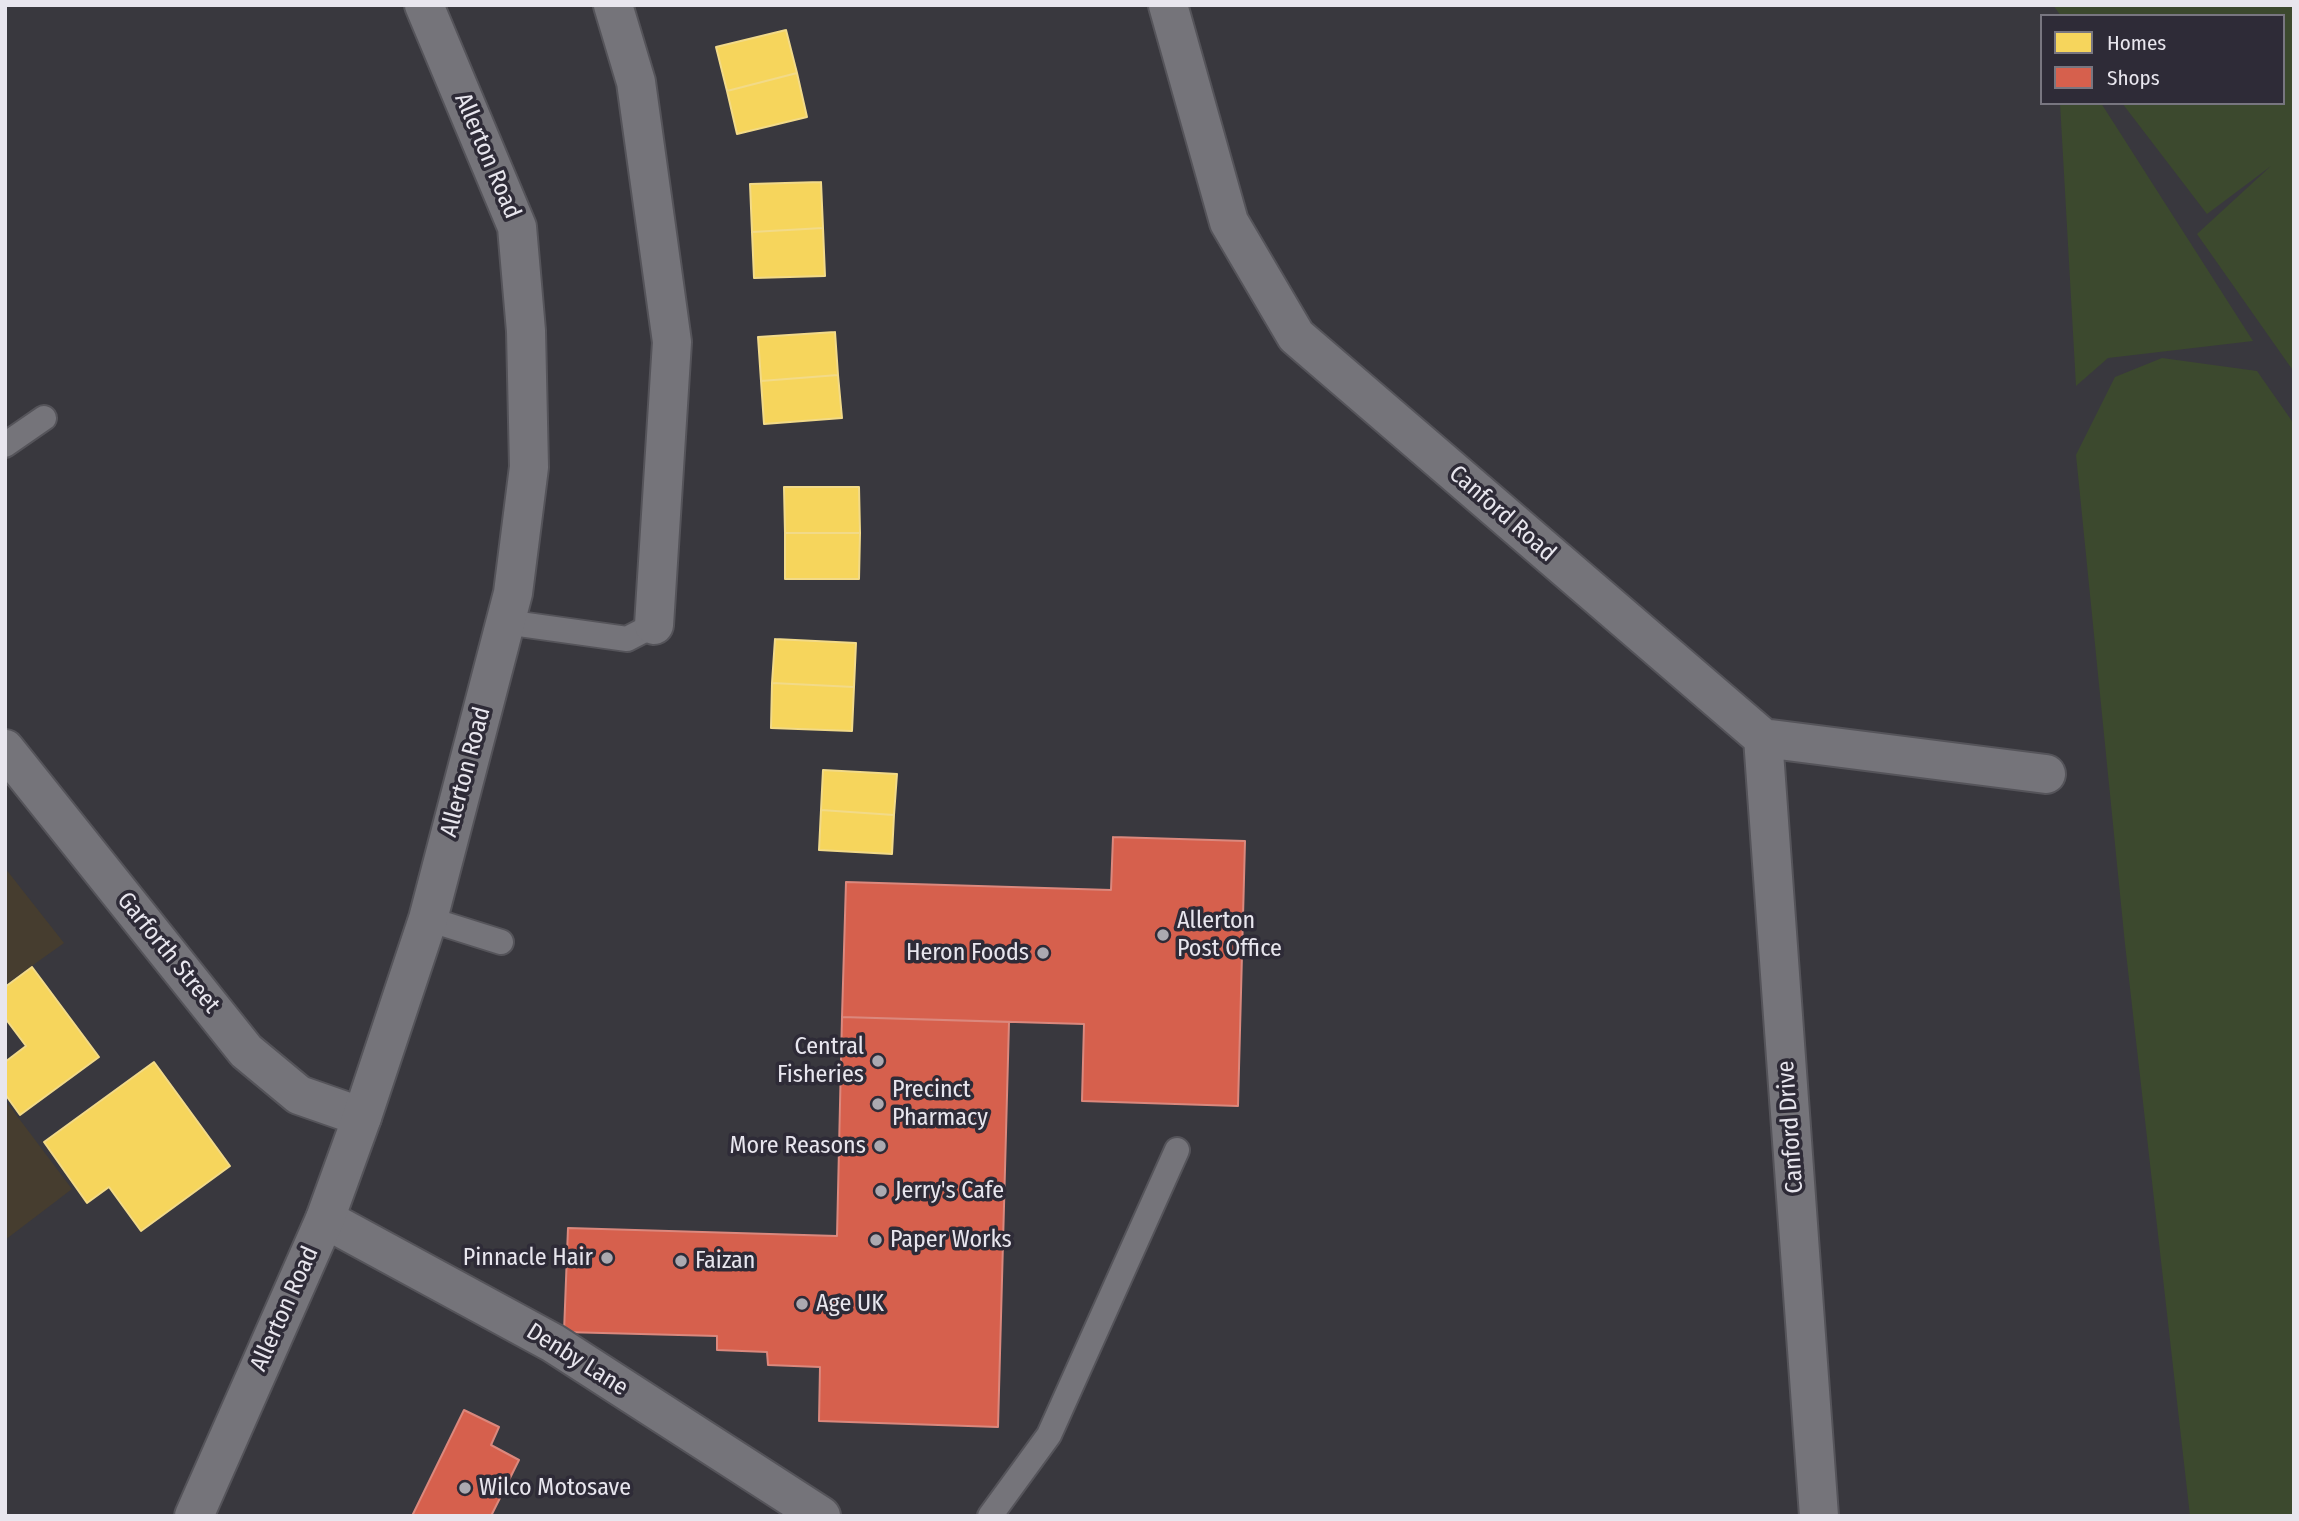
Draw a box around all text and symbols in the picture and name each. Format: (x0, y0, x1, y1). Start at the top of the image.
legend (2040, 14, 2285, 105)
text: Homes (2107, 30, 2166, 56)
text: Shops (2107, 65, 2160, 91)
street label: Allerton Road (448, 89, 526, 223)
street label: Canford Road (1443, 460, 1561, 568)
street label: Allerton Road (435, 704, 497, 840)
street label: Garforth Street (111, 887, 225, 1019)
place label: Allerton Post Office (1177, 907, 1282, 963)
marker: Allerton Post Office (1155, 927, 1171, 943)
place label: Heron Foods (906, 939, 1029, 967)
marker: Heron Foods (1035, 945, 1051, 961)
place label: Central Fisheries (777, 1033, 864, 1089)
marker: Central Fisheries (870, 1053, 886, 1069)
street label: Canford Drive (1772, 1060, 1810, 1194)
place label: Precinct Pharmacy (892, 1076, 988, 1132)
marker: Precinct Pharmacy (870, 1096, 886, 1112)
place label: More Reasons (729, 1132, 866, 1160)
marker: More Reasons (872, 1138, 888, 1154)
place label: Jerry's Cafe (895, 1177, 1004, 1205)
marker: Jerry's Cafe (873, 1183, 889, 1199)
place label: Paper Works (890, 1226, 1012, 1254)
marker: Paper Works (868, 1232, 884, 1248)
street label: Allerton Road (245, 1242, 325, 1376)
place label: Pinnacle Hair (463, 1244, 593, 1272)
place label: Faizan (695, 1247, 755, 1275)
marker: Pinnacle Hair (599, 1250, 615, 1266)
marker: Faizan (673, 1253, 689, 1269)
place label: Age UK (816, 1290, 884, 1318)
marker: Age UK (794, 1296, 810, 1312)
street label: Denby Lane (521, 1318, 633, 1402)
place label: Wilco Motosave (479, 1474, 631, 1502)
marker: Wilco Motosave (457, 1480, 473, 1496)

